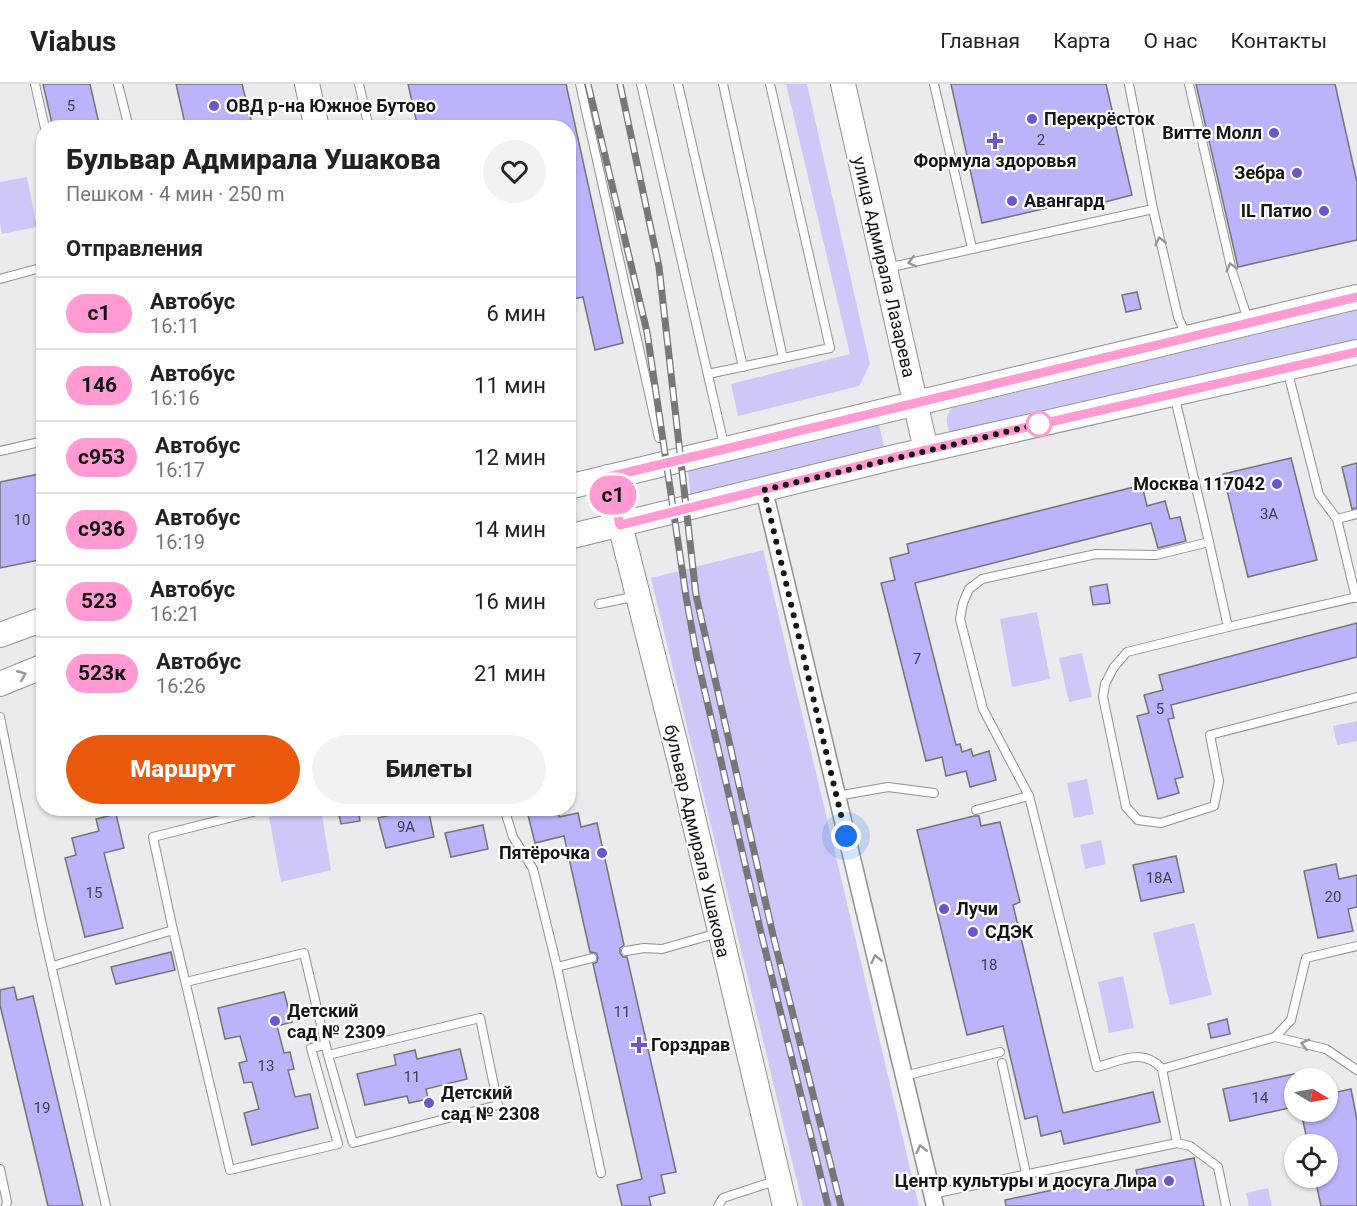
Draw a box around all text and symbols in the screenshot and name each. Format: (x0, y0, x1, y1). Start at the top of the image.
text: Viabus (30, 25, 117, 58)
text: Главная (940, 29, 1020, 53)
text: Карта (1053, 29, 1110, 53)
text: О нас (1143, 29, 1198, 53)
text: Контакты (1231, 29, 1327, 53)
place label: ОВД р-на Южное Бутово (226, 95, 436, 116)
house number: 5 (67, 97, 75, 115)
marker: ОВД р-на Южное Бутово (207, 99, 221, 113)
place label: Перекрёсток (1044, 108, 1156, 129)
marker: Перекрёсток (1025, 112, 1039, 126)
place label: Витте Молл (1162, 122, 1262, 143)
marker: Витте Молл (1267, 126, 1281, 140)
house number: 2 (1037, 131, 1045, 149)
marker: Формула здоровья (988, 134, 1002, 148)
button: heart (483, 140, 546, 203)
text: Бульвар Адмирала Ушакова (66, 143, 441, 176)
place label: Формула здоровья (914, 150, 1076, 171)
street label: улица Адмирала Лазарева (849, 154, 920, 379)
place label: Зебра (1234, 162, 1285, 183)
marker: Зебра (1290, 166, 1304, 180)
text: Пешком · 4 мин · 250 m (66, 182, 285, 206)
place label: Авангард (1024, 190, 1105, 211)
marker: Авангард (1005, 194, 1019, 208)
place label: IL Патио (1241, 200, 1312, 221)
marker: IL Патио (1317, 204, 1331, 218)
text: Отправления (66, 236, 203, 261)
one-way arrow (1155, 236, 1168, 246)
one-way arrow (908, 254, 918, 267)
one-way arrow (1226, 263, 1239, 273)
text: Автобус (150, 289, 235, 314)
text: с1 (88, 301, 111, 325)
text: 6 мин (486, 301, 546, 326)
text: 16:11 (150, 314, 200, 338)
text: Автобус (150, 361, 235, 386)
text: 146 (81, 373, 117, 397)
text: 11 мин (474, 373, 546, 398)
text: 16:16 (150, 386, 200, 410)
unlabelled marker (1026, 411, 1052, 437)
text: Автобус (155, 433, 240, 458)
text: с953 (78, 445, 125, 469)
text: 12 мин (474, 445, 546, 470)
text: 16:17 (155, 458, 205, 482)
place label: Москва 117042 (1133, 473, 1265, 494)
line badge: с1 (586, 476, 640, 514)
marker: Москва 117042 (1270, 477, 1284, 491)
text: с1 (602, 483, 625, 507)
text: Автобус (155, 505, 240, 530)
house number: 3А (1260, 505, 1278, 523)
house number: 10 (14, 511, 30, 529)
text: с936 (78, 517, 125, 541)
text: 14 мин (474, 517, 546, 542)
text: 16:19 (155, 530, 205, 554)
text: Автобус (150, 577, 235, 602)
text: 523 (81, 589, 117, 613)
text: 16 мин (474, 589, 546, 614)
text: 16:21 (150, 602, 200, 626)
text: Автобус (156, 649, 241, 674)
house number: 7 (913, 650, 921, 668)
text: 523к (78, 661, 126, 685)
text: 21 мин (474, 661, 546, 686)
one-way arrow (15, 670, 26, 682)
text: 16:26 (156, 674, 206, 698)
house number: 5 (1156, 700, 1164, 718)
street label: бульвар Адмирала Ушакова (660, 722, 735, 959)
button: Маршрут (66, 735, 300, 804)
button: Билеты (312, 735, 546, 804)
house number: 9А (397, 818, 415, 836)
your location (831, 821, 861, 851)
place label: Пятёрочка (499, 842, 590, 863)
marker: Пятёрочка (595, 846, 609, 860)
house number: 18А (1146, 869, 1173, 887)
house number: 15 (86, 884, 102, 902)
house number: 20 (1325, 888, 1341, 906)
place label: Лучи (956, 898, 998, 919)
marker: Лучи (937, 902, 951, 916)
place label: СДЭК (985, 921, 1034, 942)
marker: СДЭК (966, 925, 980, 939)
one-way arrow (870, 955, 883, 965)
house number: 18 (981, 956, 997, 974)
place label: Детский сад № 2309 (287, 1000, 386, 1042)
house number: 11 (614, 1003, 630, 1021)
marker: Детский сад № 2309 (268, 1014, 282, 1028)
place label: Горздрав (651, 1034, 730, 1055)
marker: Горздрав (632, 1038, 646, 1052)
one-way arrow (1300, 1039, 1310, 1052)
house number: 13 (258, 1057, 274, 1075)
house number: 11 (404, 1068, 420, 1086)
north arrow (1284, 1068, 1338, 1122)
map controls (1284, 1068, 1338, 1188)
place label: Детский сад № 2308 (441, 1082, 540, 1124)
house number: 14 (1252, 1089, 1269, 1107)
marker: Детский сад № 2308 (422, 1096, 436, 1110)
house number: 19 (34, 1099, 50, 1117)
button: locate (1284, 1134, 1338, 1188)
one-way arrow (915, 1144, 928, 1154)
place label: Центр культуры и досуга Лира (895, 1170, 1157, 1191)
marker: Центр культуры и досуга Лира (1162, 1174, 1176, 1188)

